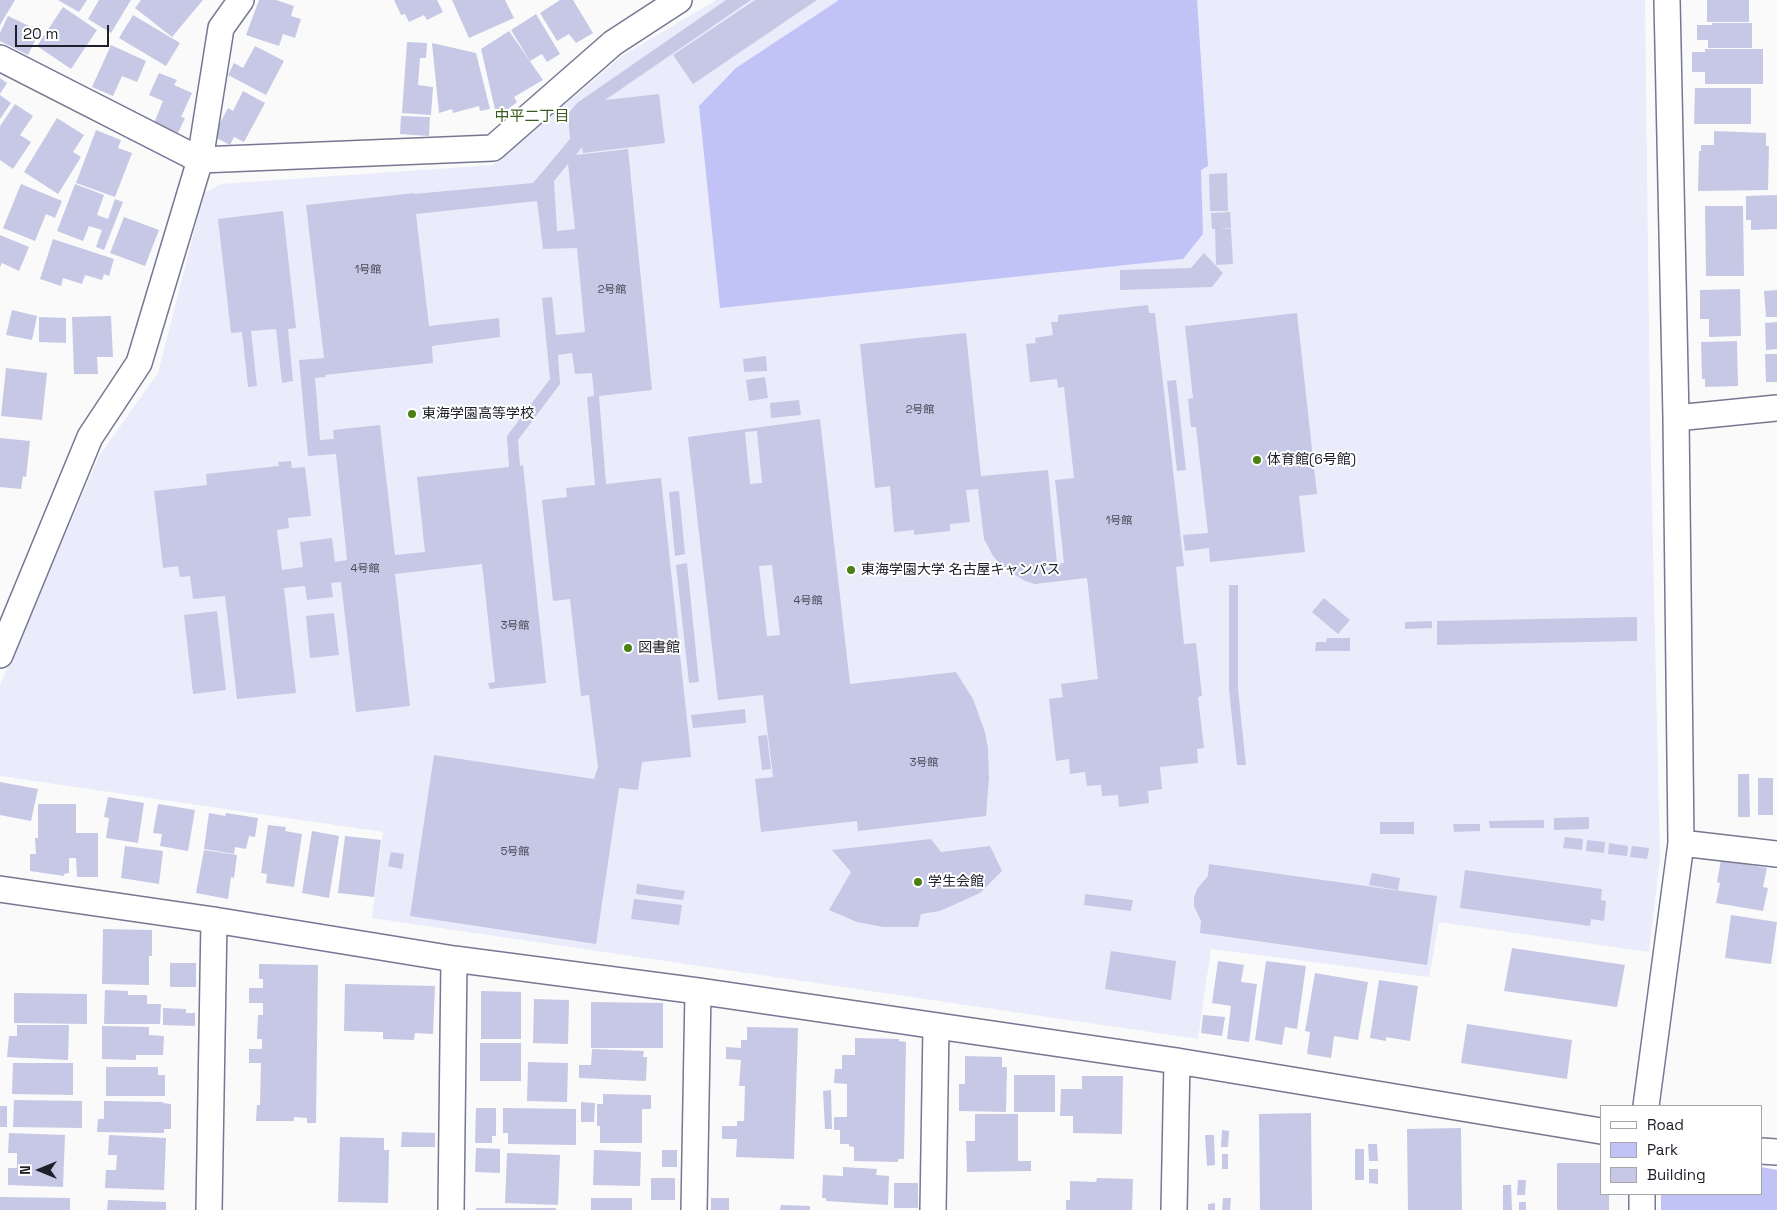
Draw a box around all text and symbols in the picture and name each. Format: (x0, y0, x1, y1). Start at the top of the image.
scale bar (18, 15, 111, 47)
text: 20 m (23, 24, 58, 43)
district label: 中平二丁目 (495, 108, 569, 126)
house number: 1号館 (355, 263, 381, 277)
house number: 2号館 (598, 283, 626, 297)
house number: 2号館 (906, 403, 934, 417)
place label: 東海学園高等学校 (422, 406, 534, 422)
marker: 東海学園高等学校 (406, 408, 418, 420)
place label: 体育館(6号館) (1267, 452, 1356, 468)
marker: 体育館(6号館) (1251, 454, 1263, 466)
house number: 1号館 (1106, 514, 1132, 528)
house number: 4号館 (351, 562, 379, 576)
place label: 東海学園大学 名古屋キャンパス (861, 562, 1061, 578)
marker: 東海学園大学 名古屋キャンパス (845, 564, 857, 576)
house number: 4号館 (794, 594, 822, 608)
house number: 3号館 (501, 619, 529, 633)
place label: 図書館 (638, 640, 680, 656)
marker: 図書館 (622, 642, 634, 654)
house number: 3号館 (910, 756, 938, 770)
house number: 5号館 (501, 845, 529, 859)
place label: 学生会館 (928, 874, 984, 890)
marker: 学生会館 (912, 876, 924, 888)
legend (1600, 1105, 1762, 1195)
text: Road (1647, 1115, 1684, 1134)
text: Park (1647, 1140, 1678, 1159)
north arrow (15, 1145, 65, 1195)
text: N (16, 1165, 34, 1175)
text: Building (1647, 1165, 1706, 1184)

